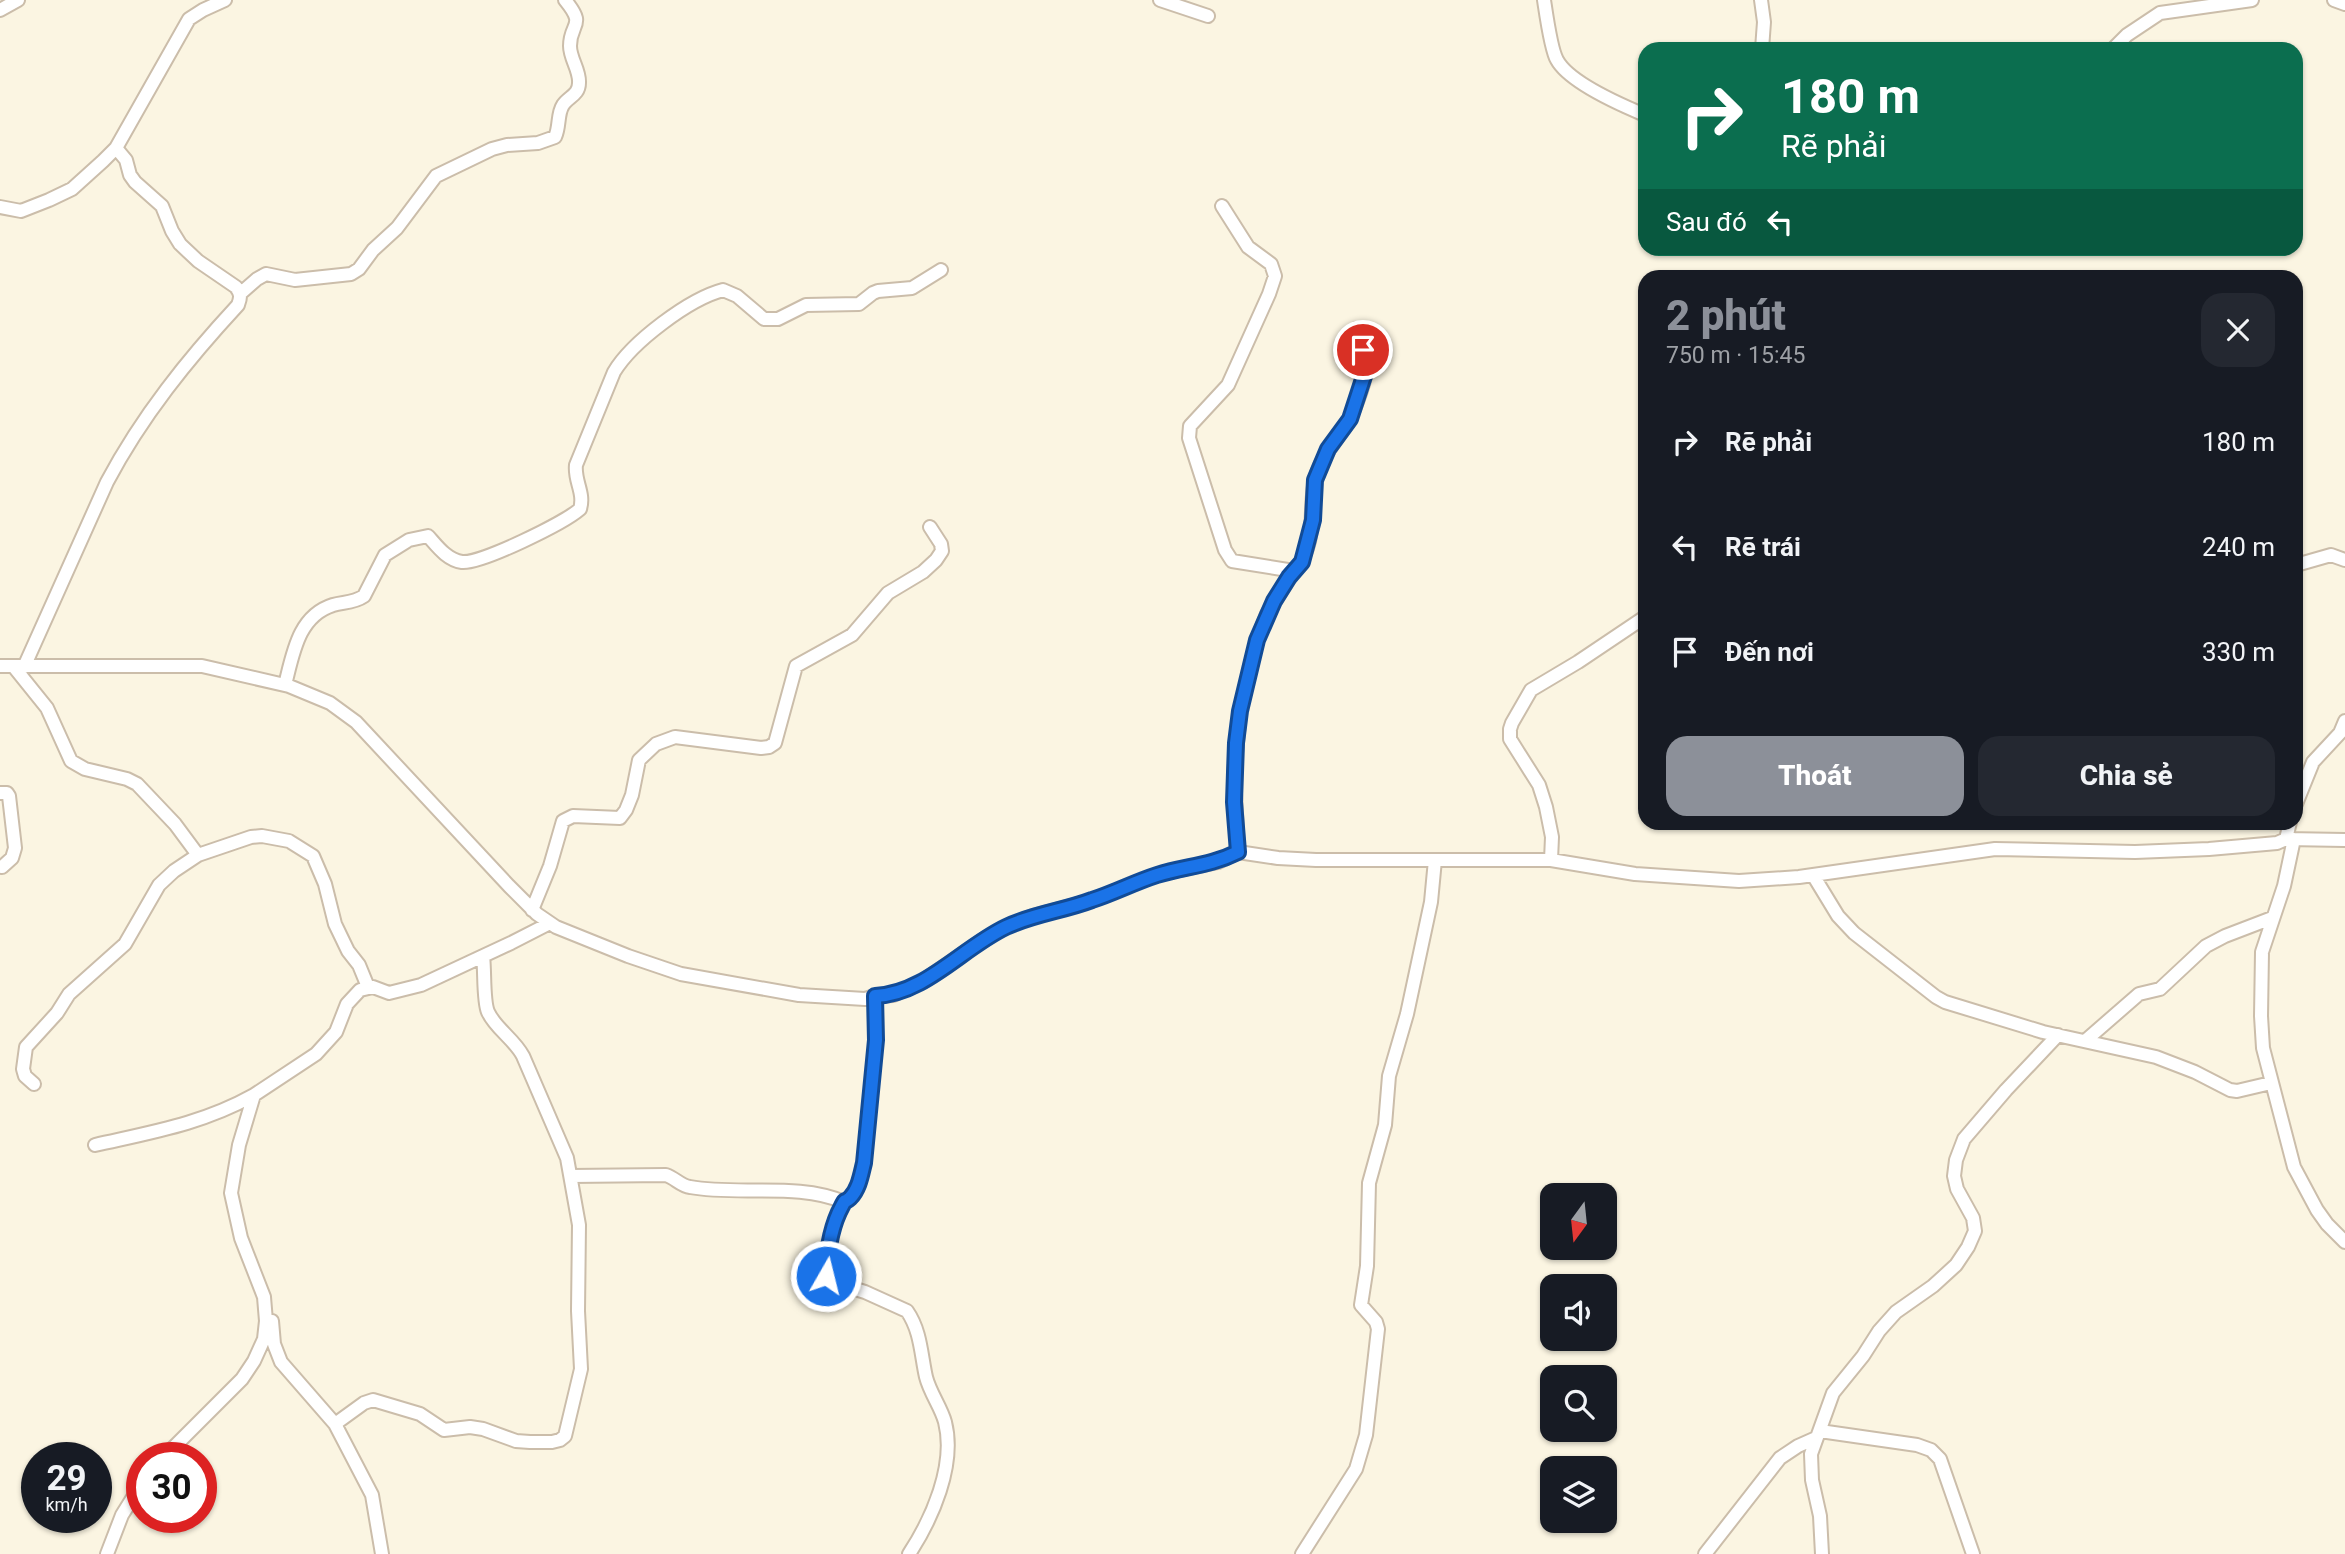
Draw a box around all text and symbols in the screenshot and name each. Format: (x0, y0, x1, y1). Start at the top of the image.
text: 180 m (1781, 68, 1920, 125)
icon: right (1666, 70, 1757, 161)
text: Rẽ phải (1781, 127, 1886, 165)
icon: left (1761, 203, 1799, 241)
text: Sau đó (1666, 207, 1747, 237)
text: 2 phút (1666, 291, 1786, 340)
button: close (2201, 293, 2275, 367)
pin (1333, 320, 1393, 380)
icon: arrive (1344, 331, 1382, 369)
text: 750 m · 15:45 (1666, 342, 1805, 369)
icon: right (1666, 423, 1704, 461)
text: Rẽ phải (1725, 427, 1812, 457)
text: 180 m (2202, 427, 2275, 457)
icon: left (1666, 528, 1704, 566)
text: Rẽ trái (1725, 532, 1801, 562)
text: 240 m (2202, 532, 2275, 562)
icon: arrive (1666, 633, 1704, 671)
text: Đến nơi (1725, 637, 1814, 667)
text: 330 m (2202, 637, 2275, 667)
button: Thoát (1666, 736, 1964, 816)
button: Chia sẻ (1978, 736, 2275, 816)
north arrow (1540, 1183, 1617, 1260)
map controls (1540, 1183, 1617, 1533)
position arrow (789, 1239, 863, 1313)
button: sound (1540, 1274, 1617, 1351)
button: search (1540, 1365, 1617, 1442)
speed limit sign: 30 (126, 1442, 217, 1533)
button: layers (1540, 1456, 1617, 1533)
text: 29 (46, 1458, 87, 1499)
text: km/h (45, 1494, 88, 1515)

